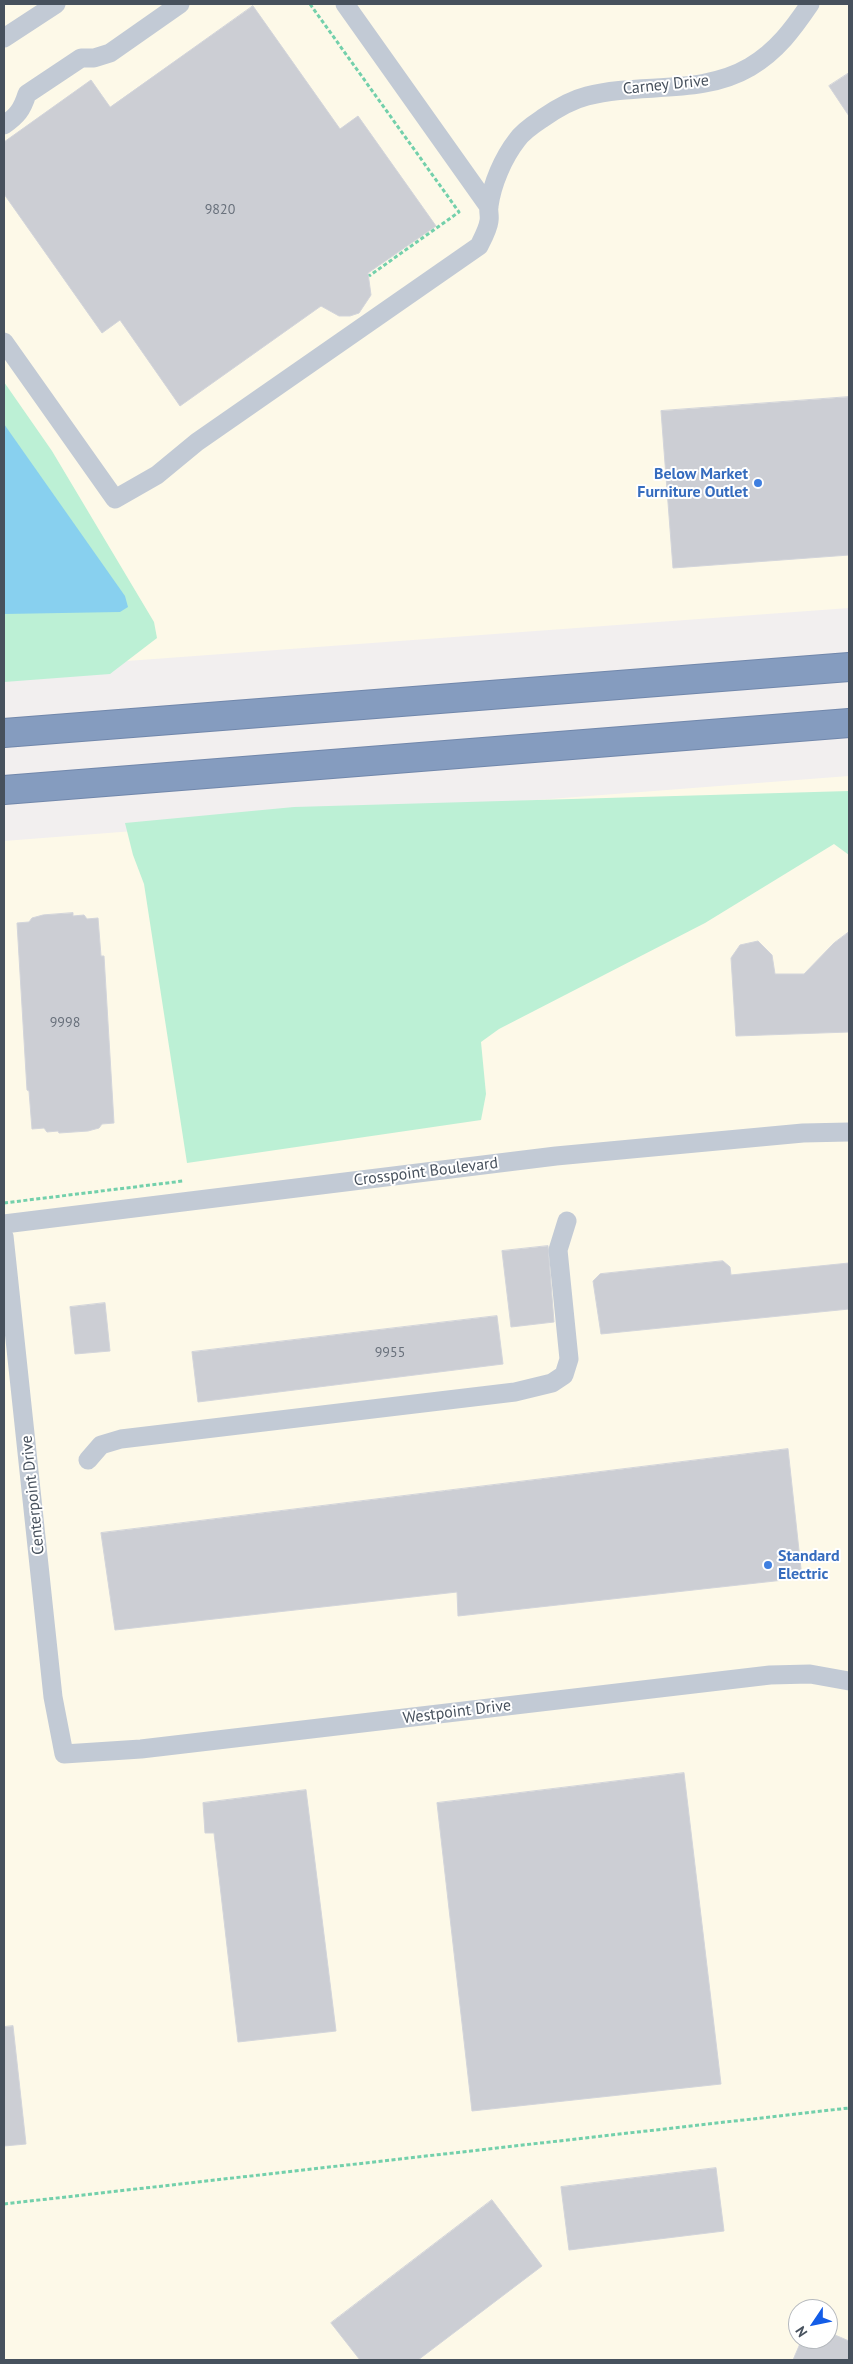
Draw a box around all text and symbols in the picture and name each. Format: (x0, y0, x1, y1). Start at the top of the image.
street label: Carney Drive (622, 71, 710, 99)
house number: 9820 (205, 202, 235, 218)
place label: Below Market Furniture Outlet (637, 464, 748, 502)
marker: Below Market Furniture Outlet (752, 477, 764, 489)
house number: 9998 (50, 1015, 80, 1031)
street label: Crosspoint Boulevard (353, 1154, 499, 1190)
house number: 9955 (375, 1345, 405, 1361)
street label: Centerpoint Drive (17, 1434, 49, 1556)
place label: Standard Electric (778, 1546, 840, 1584)
marker: Standard Electric (762, 1559, 774, 1571)
street label: Westpoint Drive (402, 1696, 512, 1728)
north arrow (788, 2299, 838, 2349)
text: N (791, 2323, 811, 2341)

